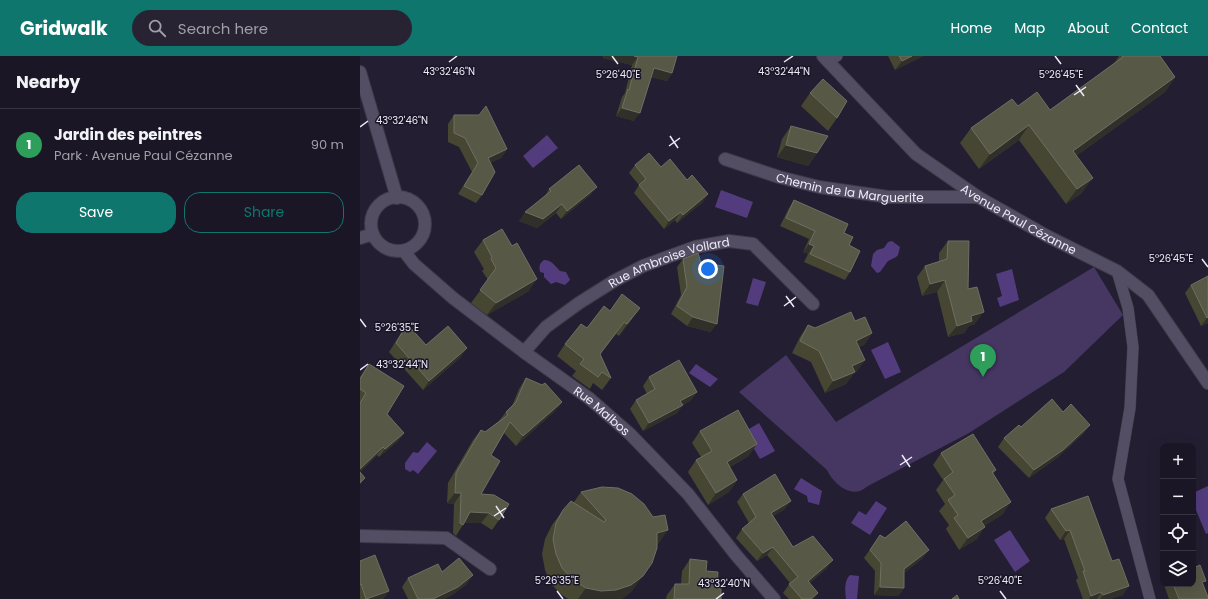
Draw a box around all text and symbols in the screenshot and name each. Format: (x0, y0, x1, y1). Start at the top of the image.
search box (132, 10, 412, 46)
text: Gridwalk (20, 15, 108, 42)
icon: search (146, 17, 168, 39)
text: Search here (178, 18, 268, 39)
text: Home (950, 18, 992, 38)
text: Map (1014, 18, 1045, 38)
text: About (1067, 18, 1109, 38)
text: Contact (1131, 18, 1188, 38)
text: 43°32'46"N (423, 64, 475, 79)
text: 43°32'44"N (758, 64, 810, 79)
text: 5°26'40"E (596, 67, 640, 82)
text: 5°26'45"E (1039, 67, 1083, 82)
text: Nearby (16, 70, 80, 94)
text: 43°32'46"N (376, 113, 428, 128)
text: Jardin des peintres (54, 124, 202, 145)
text: 1 (27, 135, 31, 154)
text: 90 m (311, 135, 344, 154)
text: Park · Avenue Paul Cézanne (54, 146, 233, 165)
street label: Chemin de la Marguerite (774, 168, 924, 206)
street label: Avenue Paul Cézanne (958, 179, 1080, 258)
button: Save (16, 192, 176, 233)
button: Share (184, 192, 344, 233)
street label: Rue Ambroise Vollard (605, 233, 731, 291)
text: 5°26'45"E (1149, 251, 1193, 266)
your location (698, 259, 718, 279)
text: 5°26'35"E (375, 320, 419, 335)
pin: 1 (970, 344, 996, 377)
text: 43°32'44"N (376, 357, 428, 372)
street label: Rue Malbos (570, 382, 634, 439)
map controls (1160, 443, 1196, 587)
button: + (1160, 443, 1196, 479)
button: − (1160, 479, 1196, 515)
button: locate (1160, 515, 1196, 551)
button: layers (1160, 551, 1196, 587)
text: 5°26'35"E (535, 573, 579, 588)
text: 5°26'40"E (978, 573, 1022, 588)
text: 43°32'40"N (698, 576, 750, 591)

